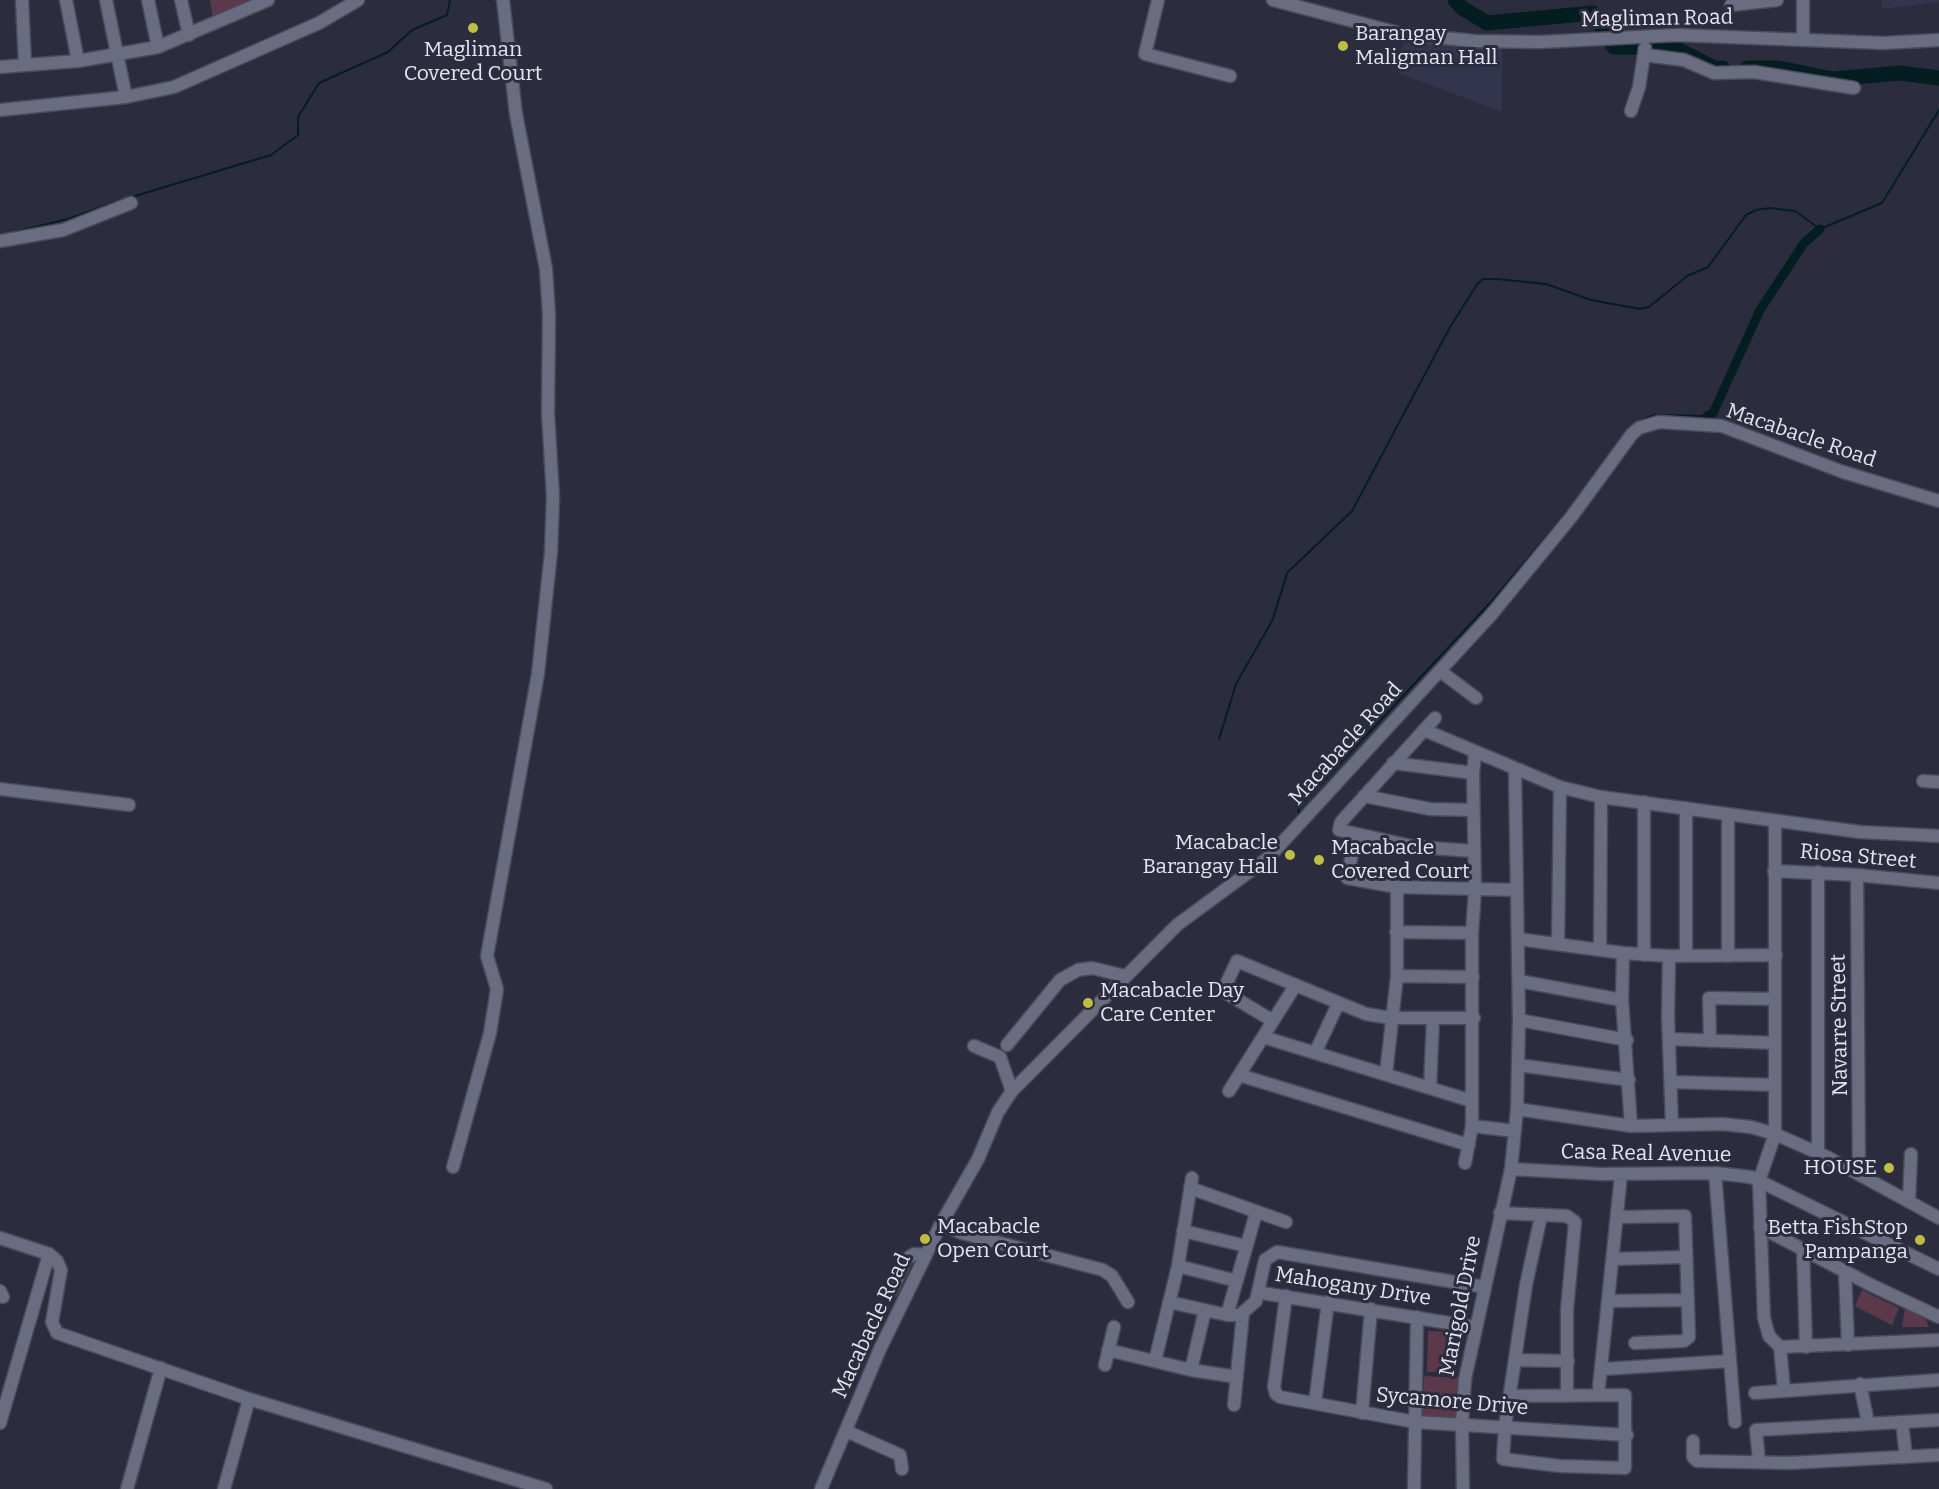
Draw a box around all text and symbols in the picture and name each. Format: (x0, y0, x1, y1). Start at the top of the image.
street label: Magliman Road (1581, 5, 1733, 33)
marker: Magliman Covered Court (466, 21, 480, 35)
place label: Barangay Maligman Hall (1355, 21, 1498, 71)
place label: Magliman Covered Court (404, 37, 542, 87)
marker: Barangay Maligman Hall (1336, 39, 1350, 53)
street label: Macabacle Road (1723, 399, 1879, 473)
street label: Macabacle Road (1284, 677, 1408, 811)
place label: Macabacle Barangay Hall (1142, 830, 1278, 880)
place label: Macabacle Covered Court (1331, 835, 1470, 885)
street label: Riosa Street (1799, 839, 1917, 875)
marker: Macabacle Barangay Hall (1283, 848, 1297, 862)
marker: Macabacle Covered Court (1312, 853, 1326, 867)
street label: Navarre Street (1826, 954, 1854, 1096)
place label: Macabacle Day Care Center (1100, 978, 1244, 1028)
marker: Macabacle Day Care Center (1081, 996, 1095, 1010)
street label: Casa Real Avenue (1560, 1140, 1732, 1168)
place label: HOUSE (1804, 1155, 1877, 1181)
marker: HOUSE (1882, 1161, 1896, 1175)
place label: Macabacle Open Court (937, 1214, 1049, 1264)
place label: Betta FishStop Pampanga (1767, 1215, 1908, 1265)
marker: Macabacle Open Court (918, 1232, 932, 1246)
street label: Marigold Drive (1435, 1233, 1487, 1379)
marker: Betta FishStop Pampanga (1913, 1233, 1927, 1247)
street label: Macabacle Road (827, 1250, 917, 1402)
street label: Mahogany Drive (1273, 1262, 1433, 1312)
street label: Sycamore Drive (1375, 1383, 1529, 1421)

